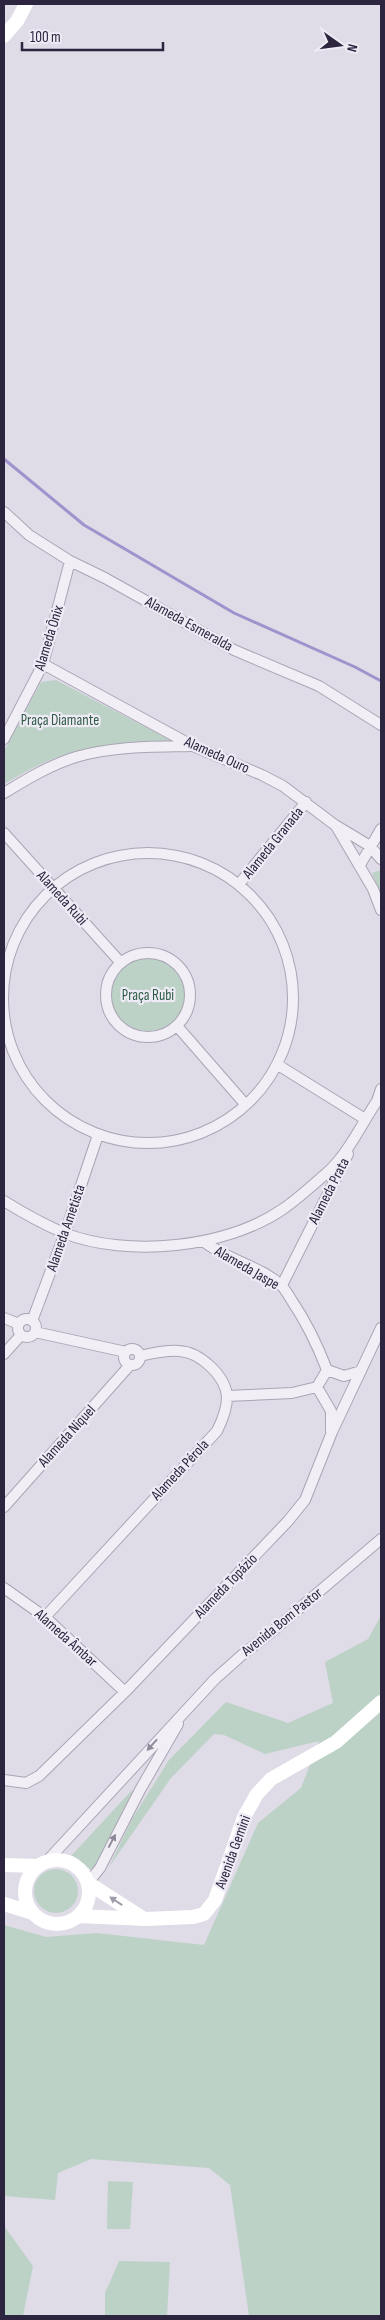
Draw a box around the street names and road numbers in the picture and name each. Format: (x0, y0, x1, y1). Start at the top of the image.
street label: Alameda Esmeralda (141, 592, 236, 656)
street label: Alameda Ônix (30, 603, 68, 674)
street label: Alameda Ouro (181, 732, 252, 778)
street label: Alameda Granada (238, 803, 308, 884)
street label: Alameda Rubi (32, 866, 92, 930)
street label: Alameda Prata (304, 1155, 354, 1228)
street label: Alameda Ametista (42, 1182, 90, 1275)
street label: Alameda Jaspe (210, 1241, 283, 1294)
street label: Alameda Niquel (33, 1401, 100, 1472)
street label: Alameda Pérola (146, 1435, 213, 1505)
street label: Alameda Topázio (190, 1550, 262, 1623)
street label: Avenida Bom Pastor (237, 1583, 327, 1661)
street label: Alameda Âmbar (30, 1604, 102, 1672)
street label: Avenida Gemini (211, 1812, 255, 1892)

